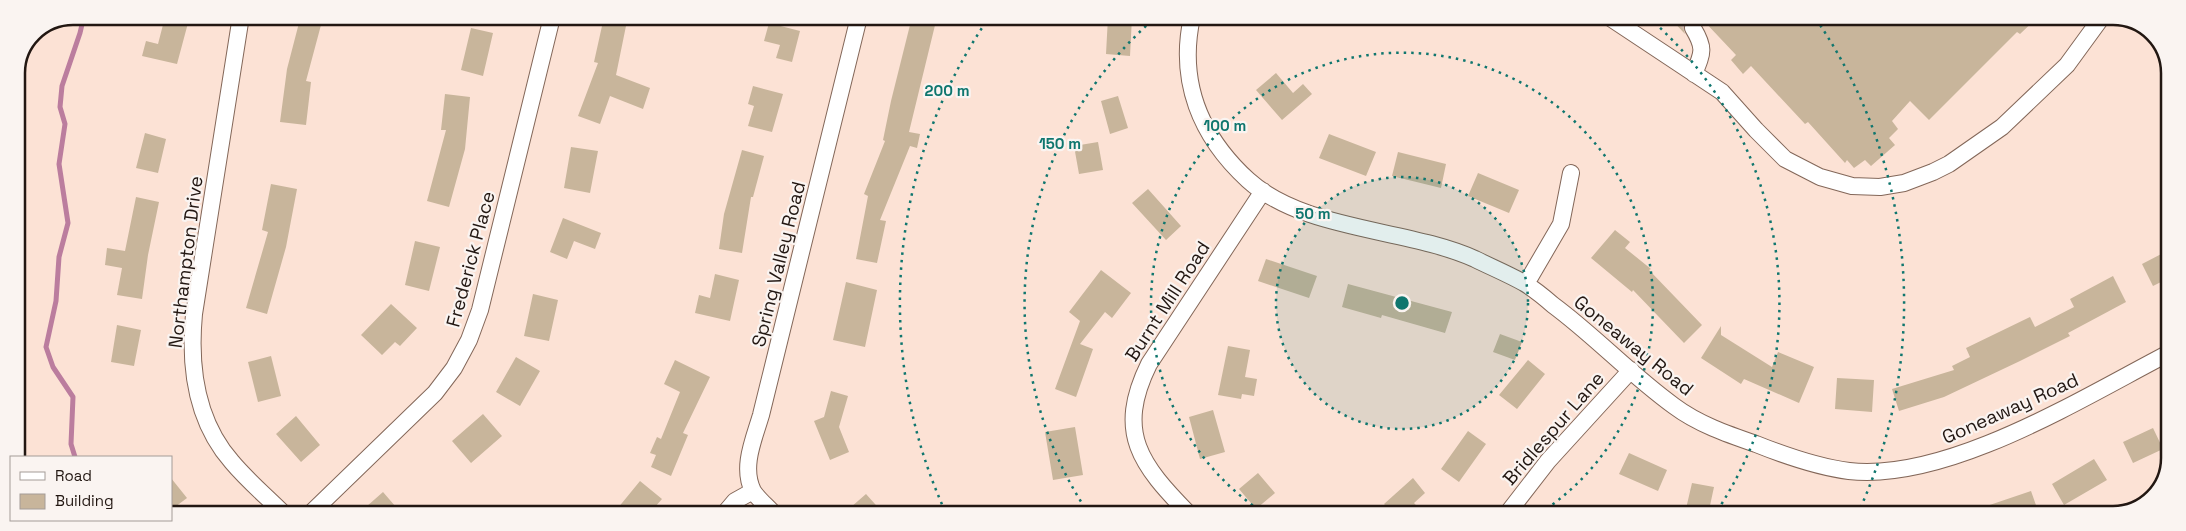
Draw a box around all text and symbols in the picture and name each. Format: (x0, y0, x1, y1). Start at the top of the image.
text: 200 m (925, 81, 969, 100)
text: 100 m (1204, 116, 1246, 135)
text: 150 m (1039, 134, 1081, 153)
street label: Northampton Drive (163, 175, 208, 350)
street label: Spring Valley Road (746, 179, 811, 350)
street label: Frederick Place (440, 189, 501, 330)
text: 50 m (1295, 204, 1331, 223)
street label: Burnt Mill Road (1119, 236, 1216, 366)
street label: Goneaway Road (1569, 289, 1699, 401)
centre of rings (1393, 294, 1411, 312)
street label: Bridlespur Lane (1497, 366, 1610, 490)
street label: Goneaway Road (1938, 367, 2082, 450)
legend (10, 456, 172, 521)
text: Road (55, 466, 92, 485)
text: Building (55, 491, 114, 510)

